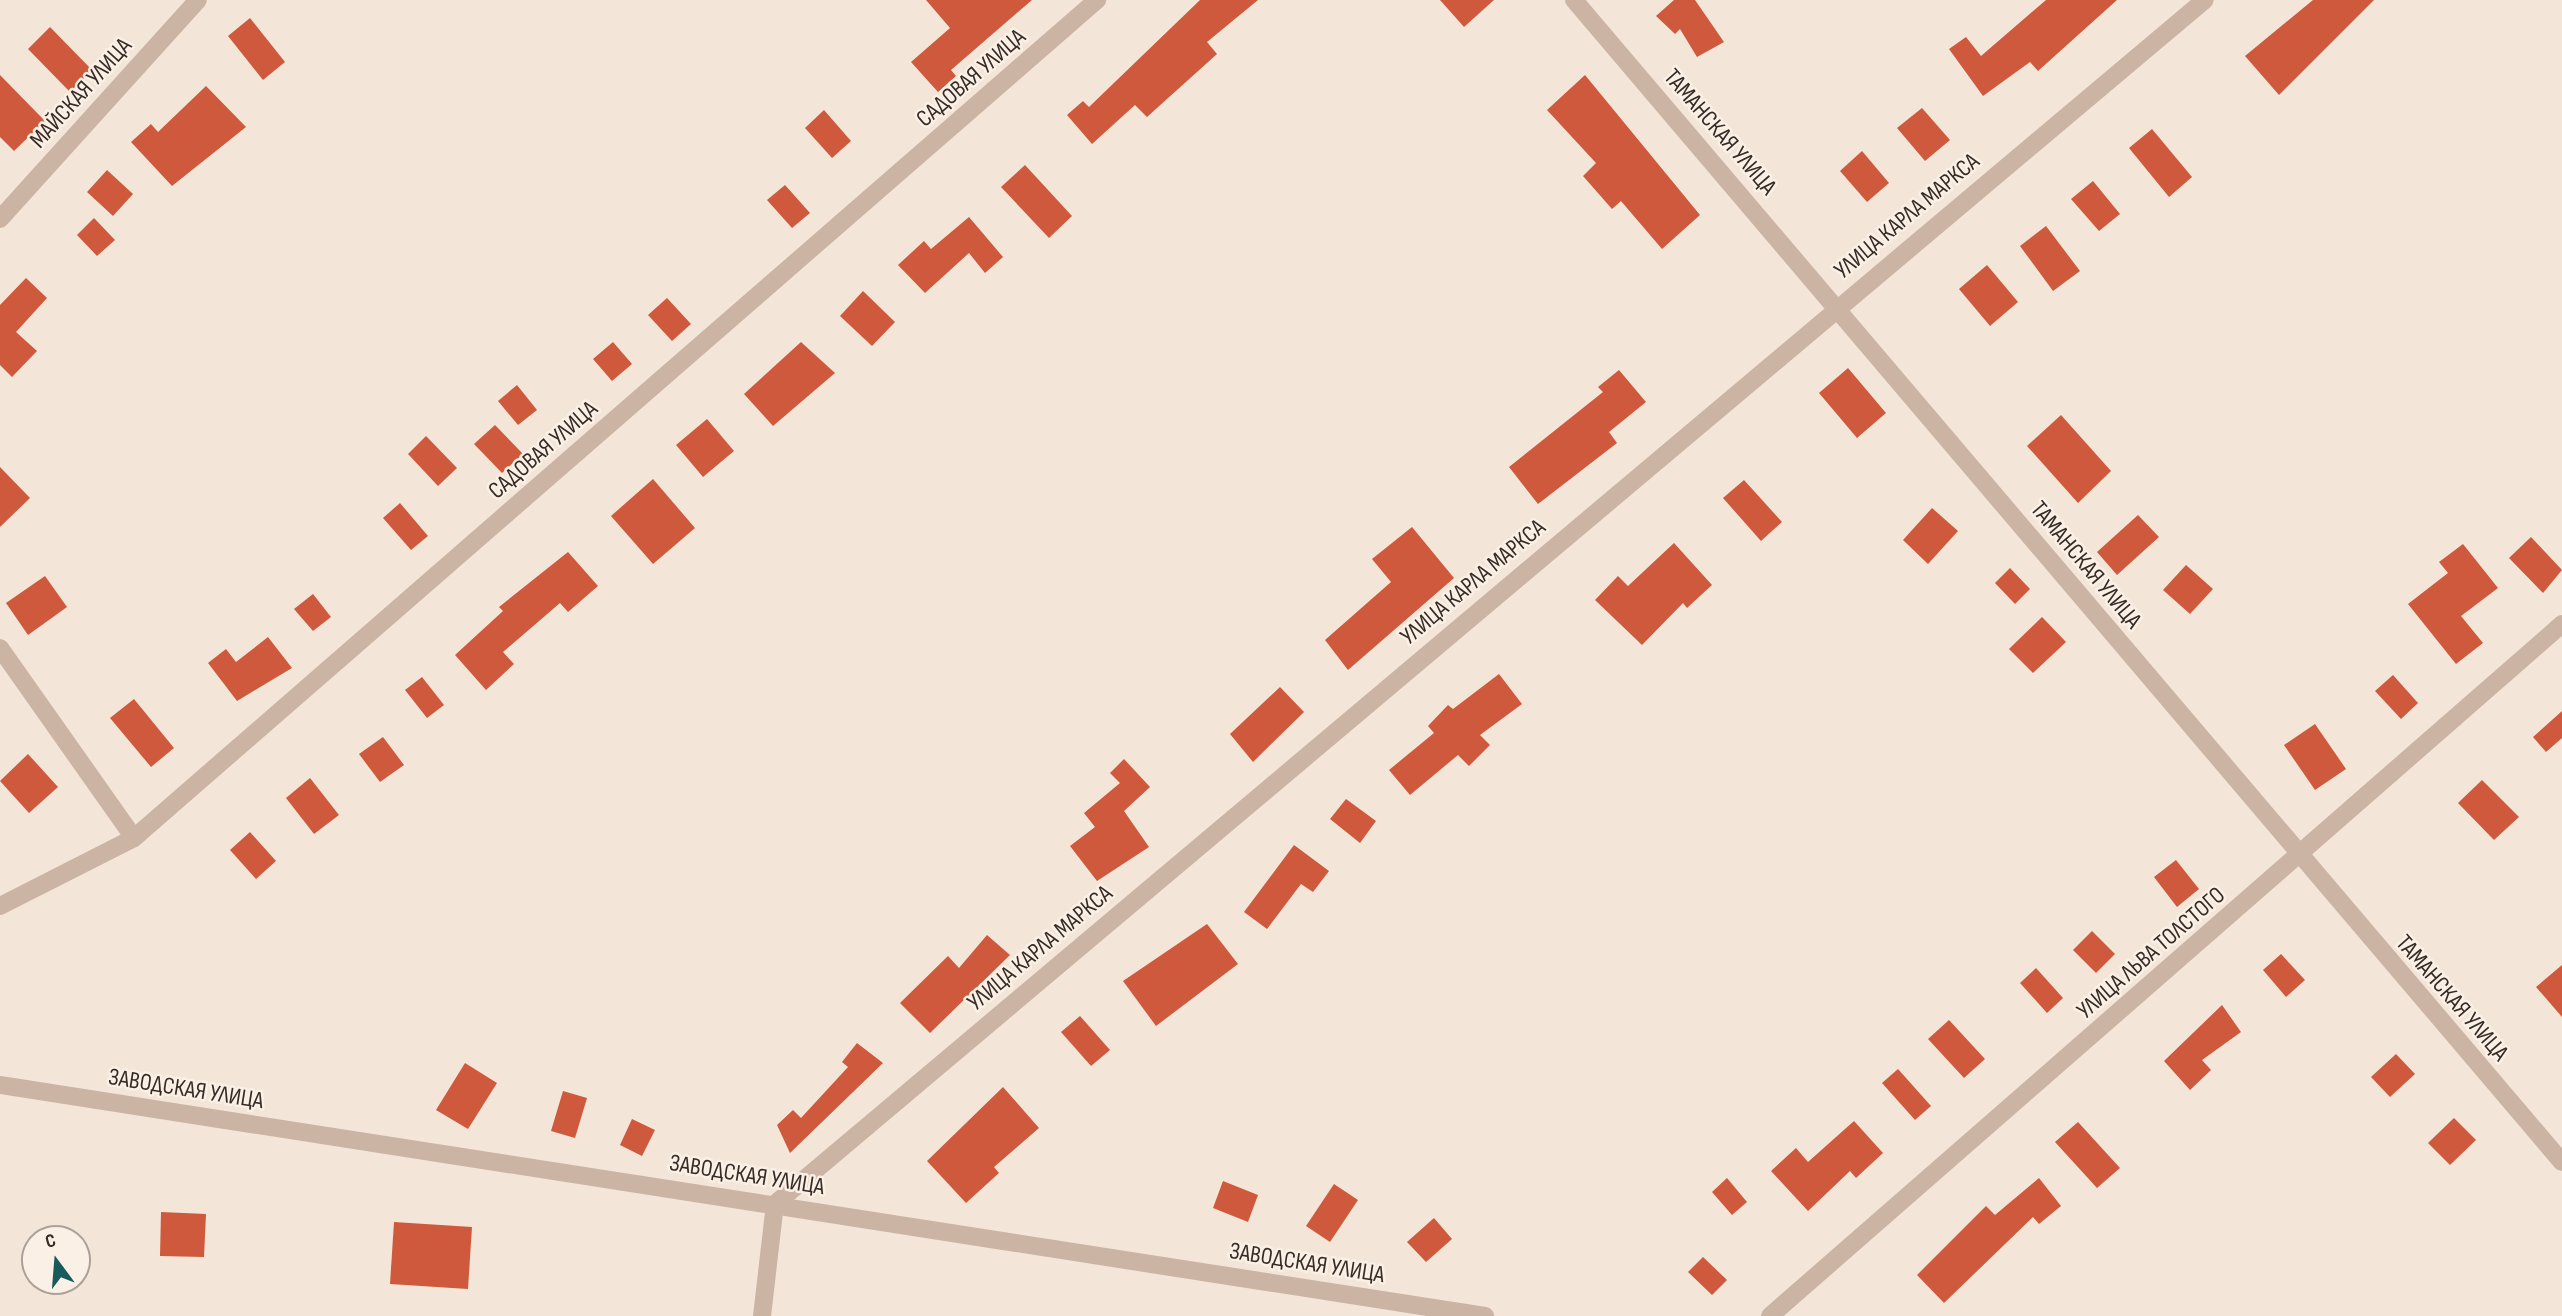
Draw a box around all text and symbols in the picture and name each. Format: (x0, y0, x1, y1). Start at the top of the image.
street label: САДОВАЯ УЛИЦА (910, 23, 1032, 133)
street label: МАЙСКАЯ УЛИЦА (24, 32, 138, 154)
street label: ТАМАНСКАЯ УЛИЦА (1657, 63, 1783, 201)
street label: УЛИЦА КАРЛА МАРКСА (1829, 147, 1985, 285)
street label: САДОВАЯ УЛИЦА (482, 395, 604, 505)
street label: ТАМАНСКАЯ УЛИЦА (2024, 495, 2148, 635)
street label: УЛИЦА КАРЛА МАРКСА (1395, 513, 1551, 651)
street label: УЛИЦА КАРЛА МАРКСА (962, 879, 1118, 1017)
street label: УЛИЦА ЛЬВА ТОЛСТОГО (2071, 881, 2231, 1025)
street label: ТАМАНСКАЯ УЛИЦА (2389, 929, 2515, 1067)
street label: ЗАВОДСКАЯ УЛИЦА (106, 1063, 266, 1115)
street label: ЗАВОДСКАЯ УЛИЦА (667, 1149, 827, 1201)
north arrow (21, 1225, 91, 1295)
text: С (43, 1229, 58, 1254)
street label: ЗАВОДСКАЯ УЛИЦА (1227, 1237, 1387, 1289)

